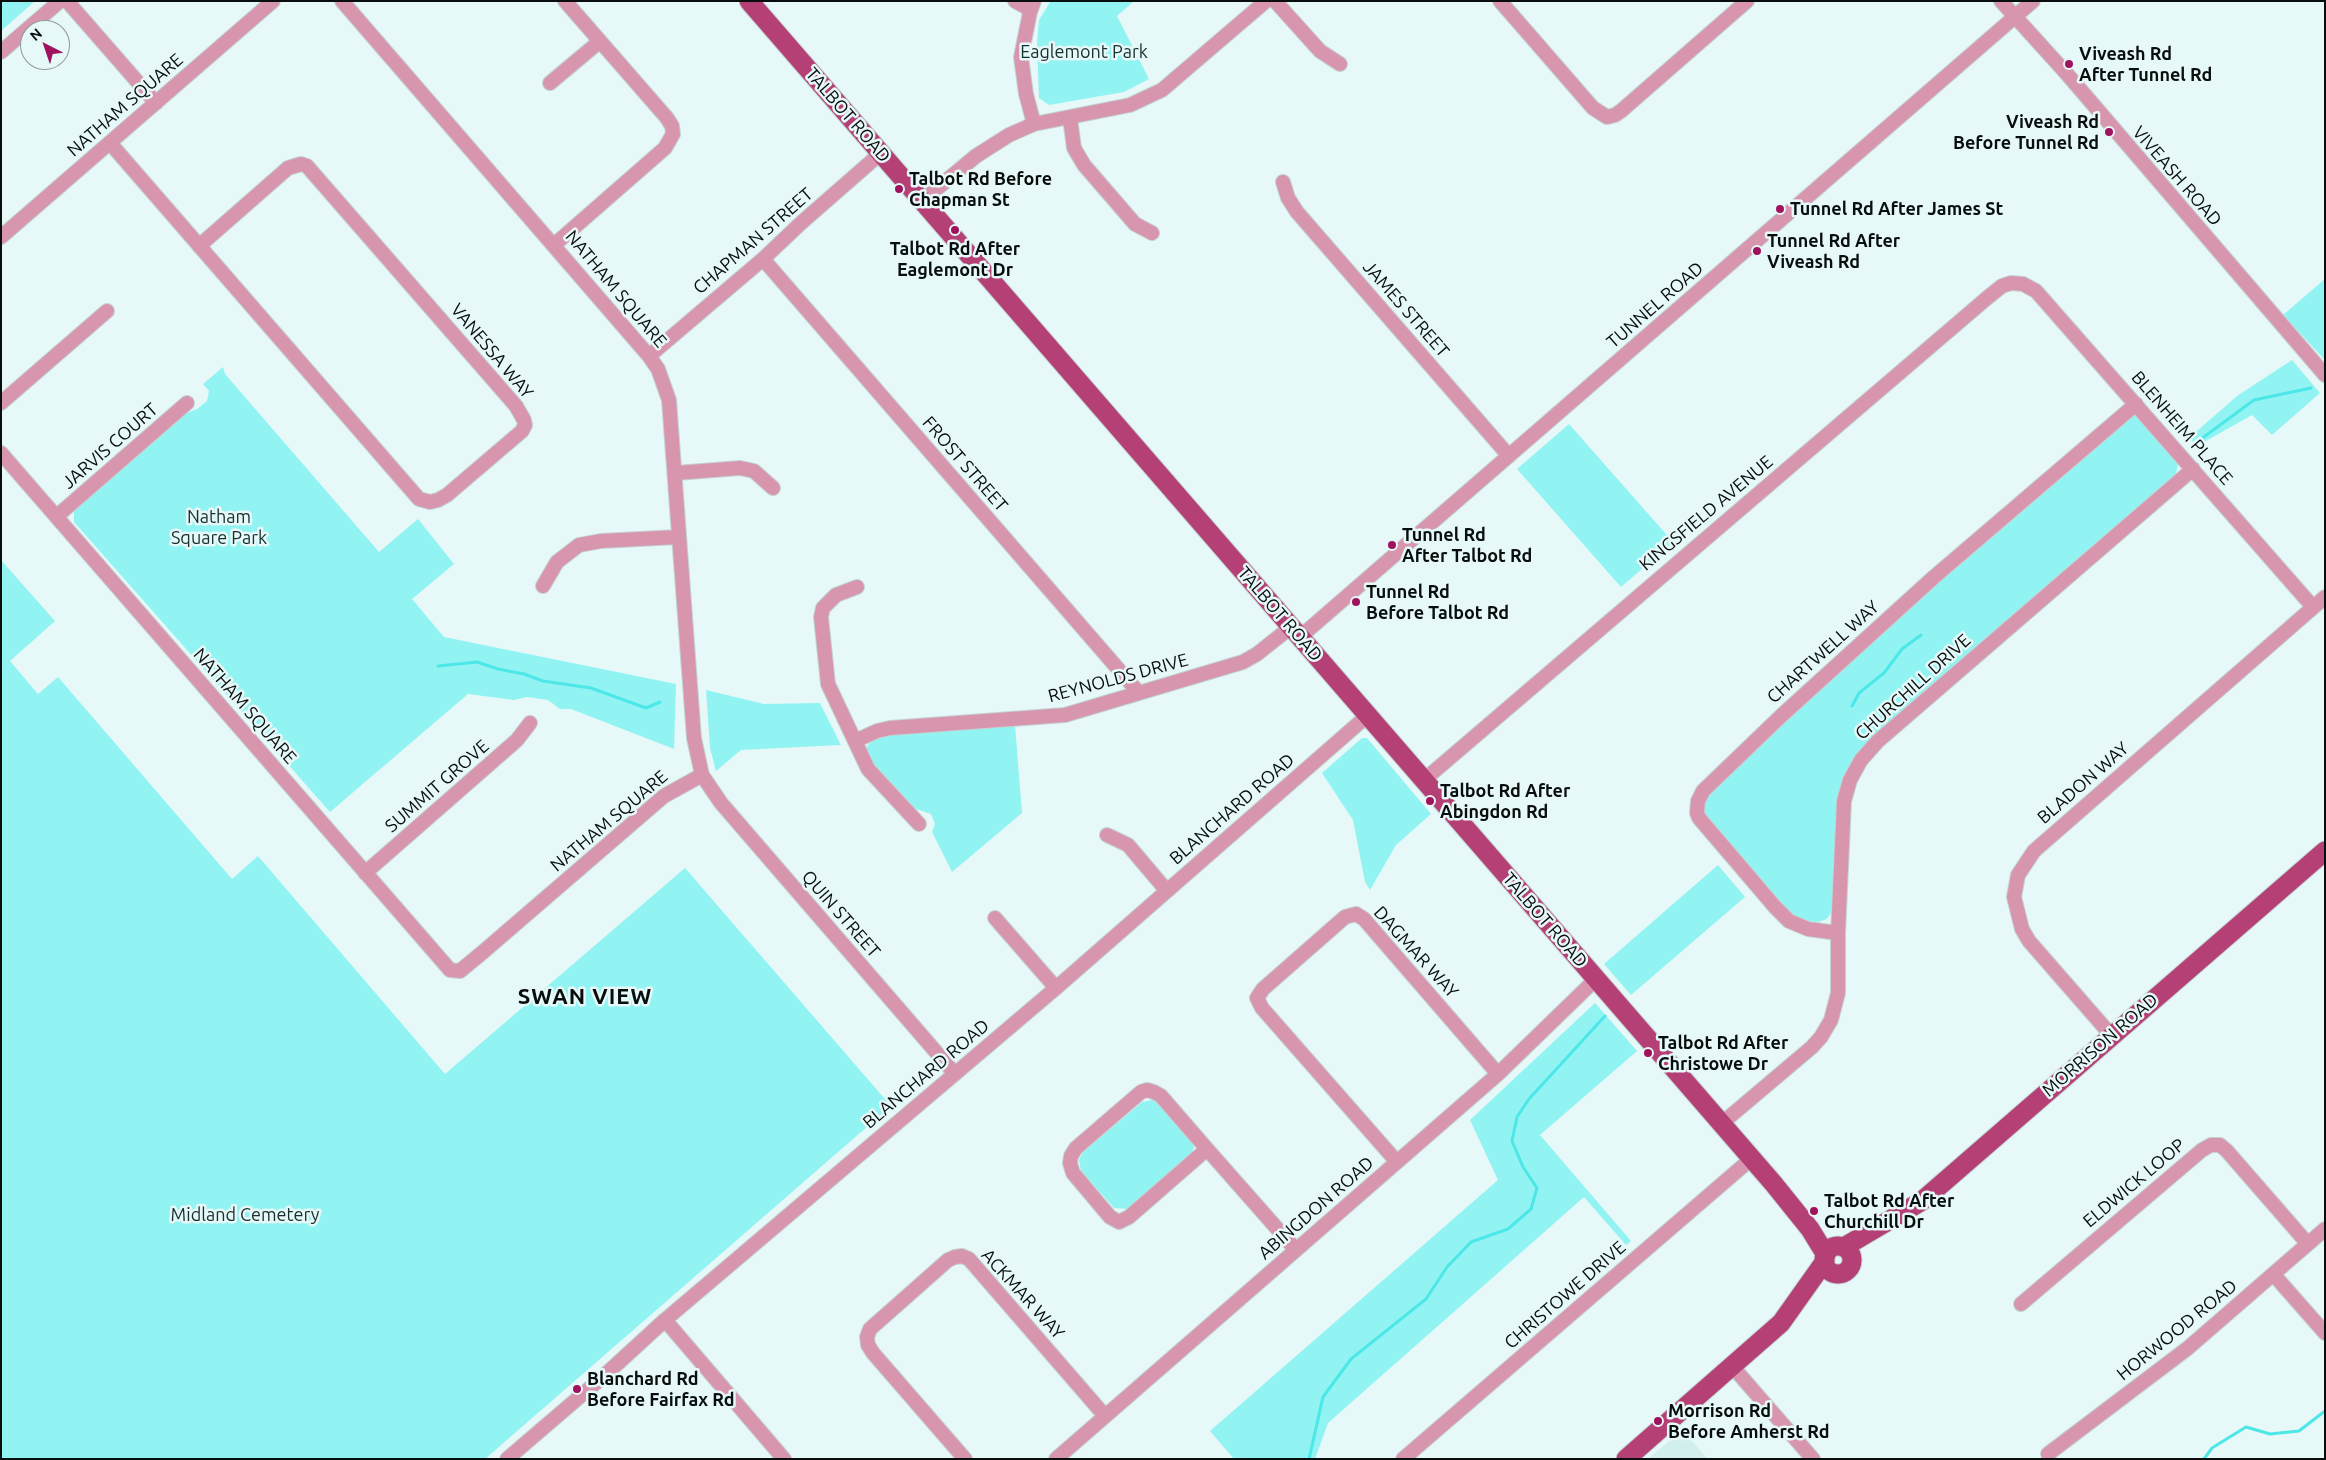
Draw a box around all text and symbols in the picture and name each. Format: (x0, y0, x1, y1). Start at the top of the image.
north arrow (20, 20, 70, 70)
text: N (27, 25, 45, 44)
park label: Eaglemont Park (1020, 41, 1148, 63)
place label: Viveash Rd After Tunnel Rd (2079, 43, 2212, 86)
street label: NATHAM SQUARE (63, 49, 187, 161)
marker: Viveash Rd After Tunnel Rd (2063, 58, 2075, 70)
street label: TALBOT ROAD (801, 63, 895, 167)
place label: Viveash Rd Before Tunnel Rd (1953, 111, 2099, 154)
street label: VIVEASH ROAD (2128, 122, 2226, 230)
marker: Viveash Rd Before Tunnel Rd (2103, 126, 2115, 138)
place label: Talbot Rd Before Chapman St (909, 168, 1052, 210)
street label: CHAPMAN STREET (689, 183, 817, 299)
marker: Talbot Rd Before Chapman St (893, 183, 905, 195)
place label: Tunnel Rd After James St (1790, 198, 2003, 220)
marker: Tunnel Rd After James St (1774, 203, 1786, 215)
marker: Talbot Rd After Eaglemont Dr (949, 224, 961, 236)
street label: NATHAM SQUARE (561, 226, 671, 352)
place label: Tunnel Rd After Viveash Rd (1767, 230, 1900, 272)
place label: Talbot Rd After Eaglemont Dr (890, 238, 1020, 280)
marker: Tunnel Rd After Viveash Rd (1751, 245, 1763, 257)
street label: JAMES STREET (1358, 256, 1454, 362)
street label: TUNNEL ROAD (1602, 257, 1708, 353)
street label: VANESSA WAY (446, 299, 538, 403)
street label: BLENHEIM PLACE (2127, 367, 2237, 489)
street label: JARVIS COURT (58, 399, 162, 493)
street label: FROST STREET (918, 412, 1012, 516)
street label: KINGSFIELD AVENUE (1635, 451, 1777, 575)
park label: Natham Square Park (171, 506, 267, 548)
place label: Tunnel Rd After Talbot Rd (1402, 524, 1532, 566)
marker: Tunnel Rd After Talbot Rd (1386, 539, 1398, 551)
street label: TALBOT ROAD (1233, 562, 1327, 666)
place label: Tunnel Rd Before Talbot Rd (1366, 581, 1509, 624)
marker: Tunnel Rd Before Talbot Rd (1350, 596, 1362, 608)
street label: CHARTWELL WAY (1763, 596, 1883, 708)
street label: CHURCHILL DRIVE (1851, 630, 1975, 744)
street label: NATHAM SQUARE (189, 644, 301, 768)
street label: REYNOLDS DRIVE (1046, 649, 1190, 707)
street label: SUMMIT GROVE (381, 735, 493, 837)
street label: BLADON WAY (2033, 738, 2133, 828)
street label: BLANCHARD ROAD (1165, 749, 1299, 869)
street label: NATHAM SQUARE (546, 766, 672, 876)
place label: Talbot Rd After Abingdon Rd (1440, 780, 1570, 822)
marker: Talbot Rd After Abingdon Rd (1424, 795, 1436, 807)
street label: QUIN STREET (797, 866, 885, 962)
street label: TALBOT ROAD (1498, 868, 1592, 972)
street label: DAGMAR WAY (1369, 902, 1463, 1002)
district label: SWAN VIEW (517, 984, 653, 1010)
street label: MORRISON ROAD (2038, 989, 2162, 1101)
street label: BLANCHARD ROAD (858, 1015, 994, 1133)
place label: Talbot Rd After Christowe Dr (1658, 1032, 1788, 1074)
marker: Talbot Rd After Christowe Dr (1642, 1047, 1654, 1059)
street label: ELDWICK LOOP (2079, 1134, 2189, 1232)
street label: ABINGDON ROAD (1254, 1152, 1378, 1264)
place label: Talbot Rd After Churchill Dr (1824, 1190, 1954, 1232)
park label: Midland Cemetery (171, 1204, 319, 1226)
marker: Talbot Rd After Churchill Dr (1808, 1205, 1820, 1217)
street label: CHRISTOWE DRIVE (1500, 1237, 1630, 1353)
street label: ACKMAR WAY (977, 1245, 1069, 1343)
street label: HORWOOD ROAD (2112, 1275, 2242, 1385)
place label: Blanchard Rd Before Fairfax Rd (587, 1368, 734, 1410)
marker: Blanchard Rd Before Fairfax Rd (571, 1383, 583, 1395)
place label: Morrison Rd Before Amherst Rd (1668, 1400, 1830, 1442)
marker: Morrison Rd Before Amherst Rd (1652, 1415, 1664, 1427)

